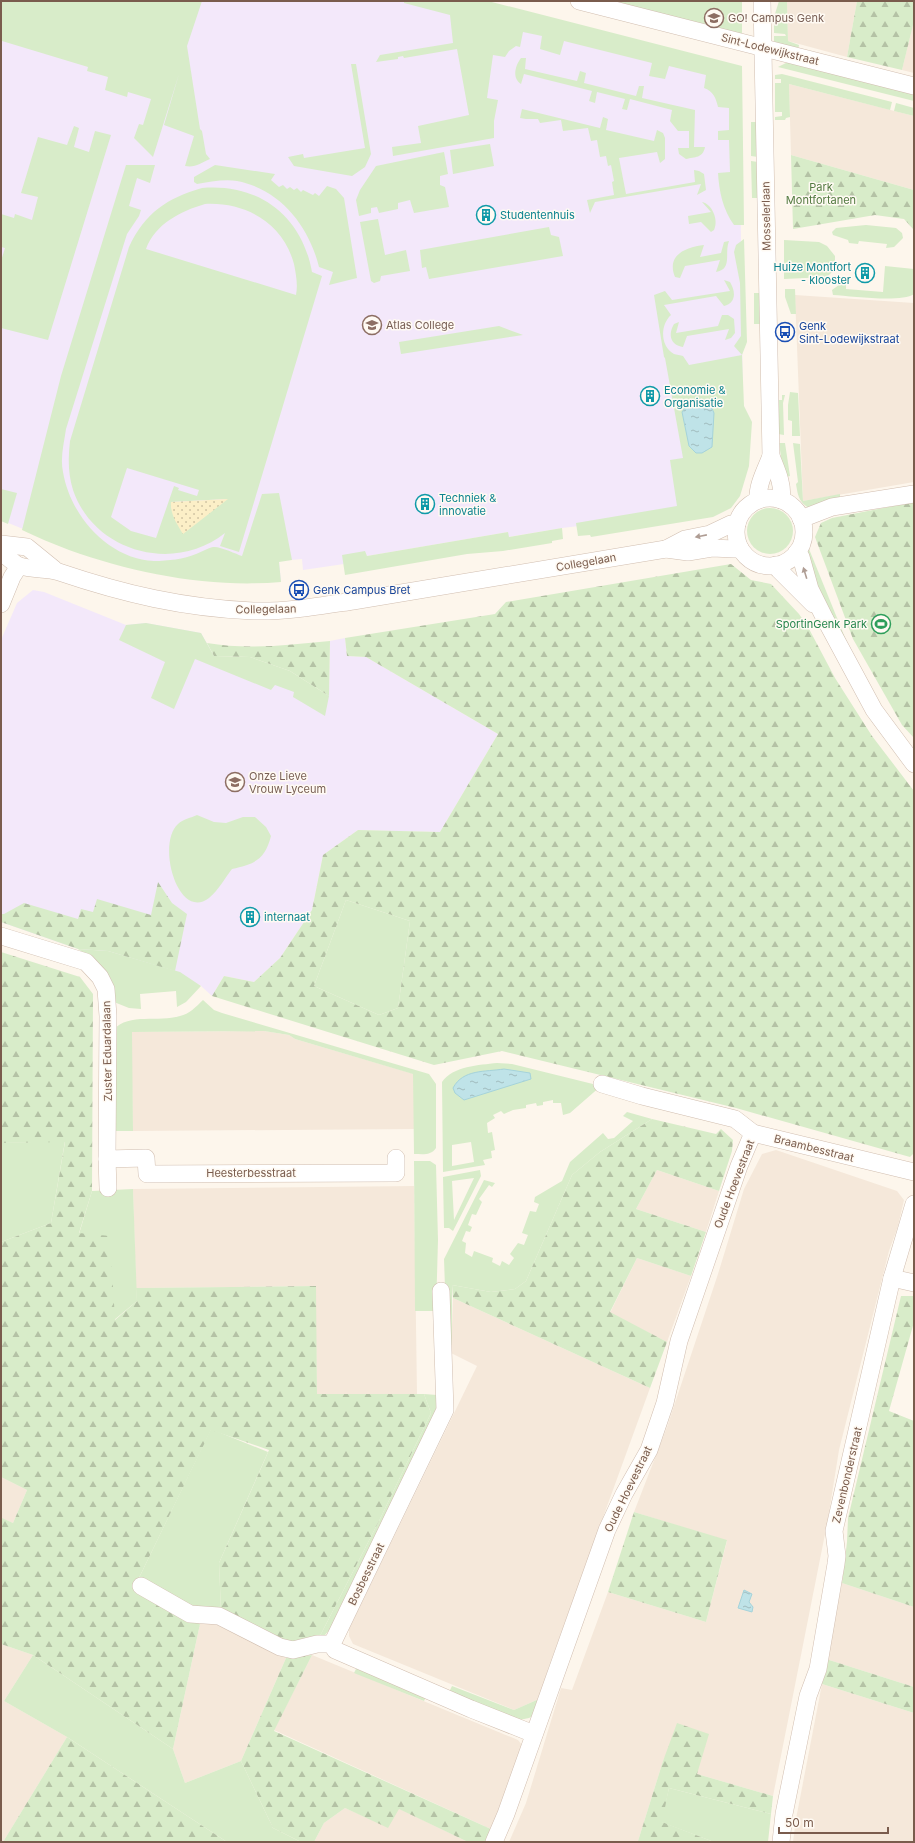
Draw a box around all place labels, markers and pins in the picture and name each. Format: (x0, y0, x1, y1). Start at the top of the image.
school or university icon: GO! Campus Genk (703, 7, 725, 29)
place label: GO! Campus Genk (728, 11, 824, 25)
building icon: Studentenhuis (475, 204, 497, 226)
place label: Studentenhuis (500, 208, 575, 222)
place label: Huize Montfort - klooster (774, 260, 851, 287)
building icon: Huize Montfort - klooster (854, 262, 876, 284)
school or university icon: Atlas College (361, 314, 383, 336)
place label: Atlas College (386, 318, 454, 332)
place label: Genk Sint-Lodewijkstraat (799, 319, 900, 346)
bus stop icon: Genk Sint-Lodewijkstraat (774, 321, 796, 343)
place label: Economie & Organisatie (664, 383, 725, 410)
building icon: Economie & Organisatie (639, 385, 661, 407)
place label: Techniek & innovatie (439, 491, 496, 518)
building icon: Techniek & innovatie (414, 493, 436, 515)
bus stop icon: Genk Campus Bret (288, 579, 310, 601)
place label: Genk Campus Bret (313, 583, 411, 597)
sports icon: SportinGenk Park (870, 613, 892, 635)
place label: SportinGenk Park (776, 617, 867, 631)
place label: Onze Lieve Vrouw Lyceum (249, 769, 326, 796)
school or university icon: Onze Lieve Vrouw Lyceum (224, 771, 246, 793)
building icon: internaat (239, 906, 261, 928)
place label: internaat (264, 910, 310, 924)

